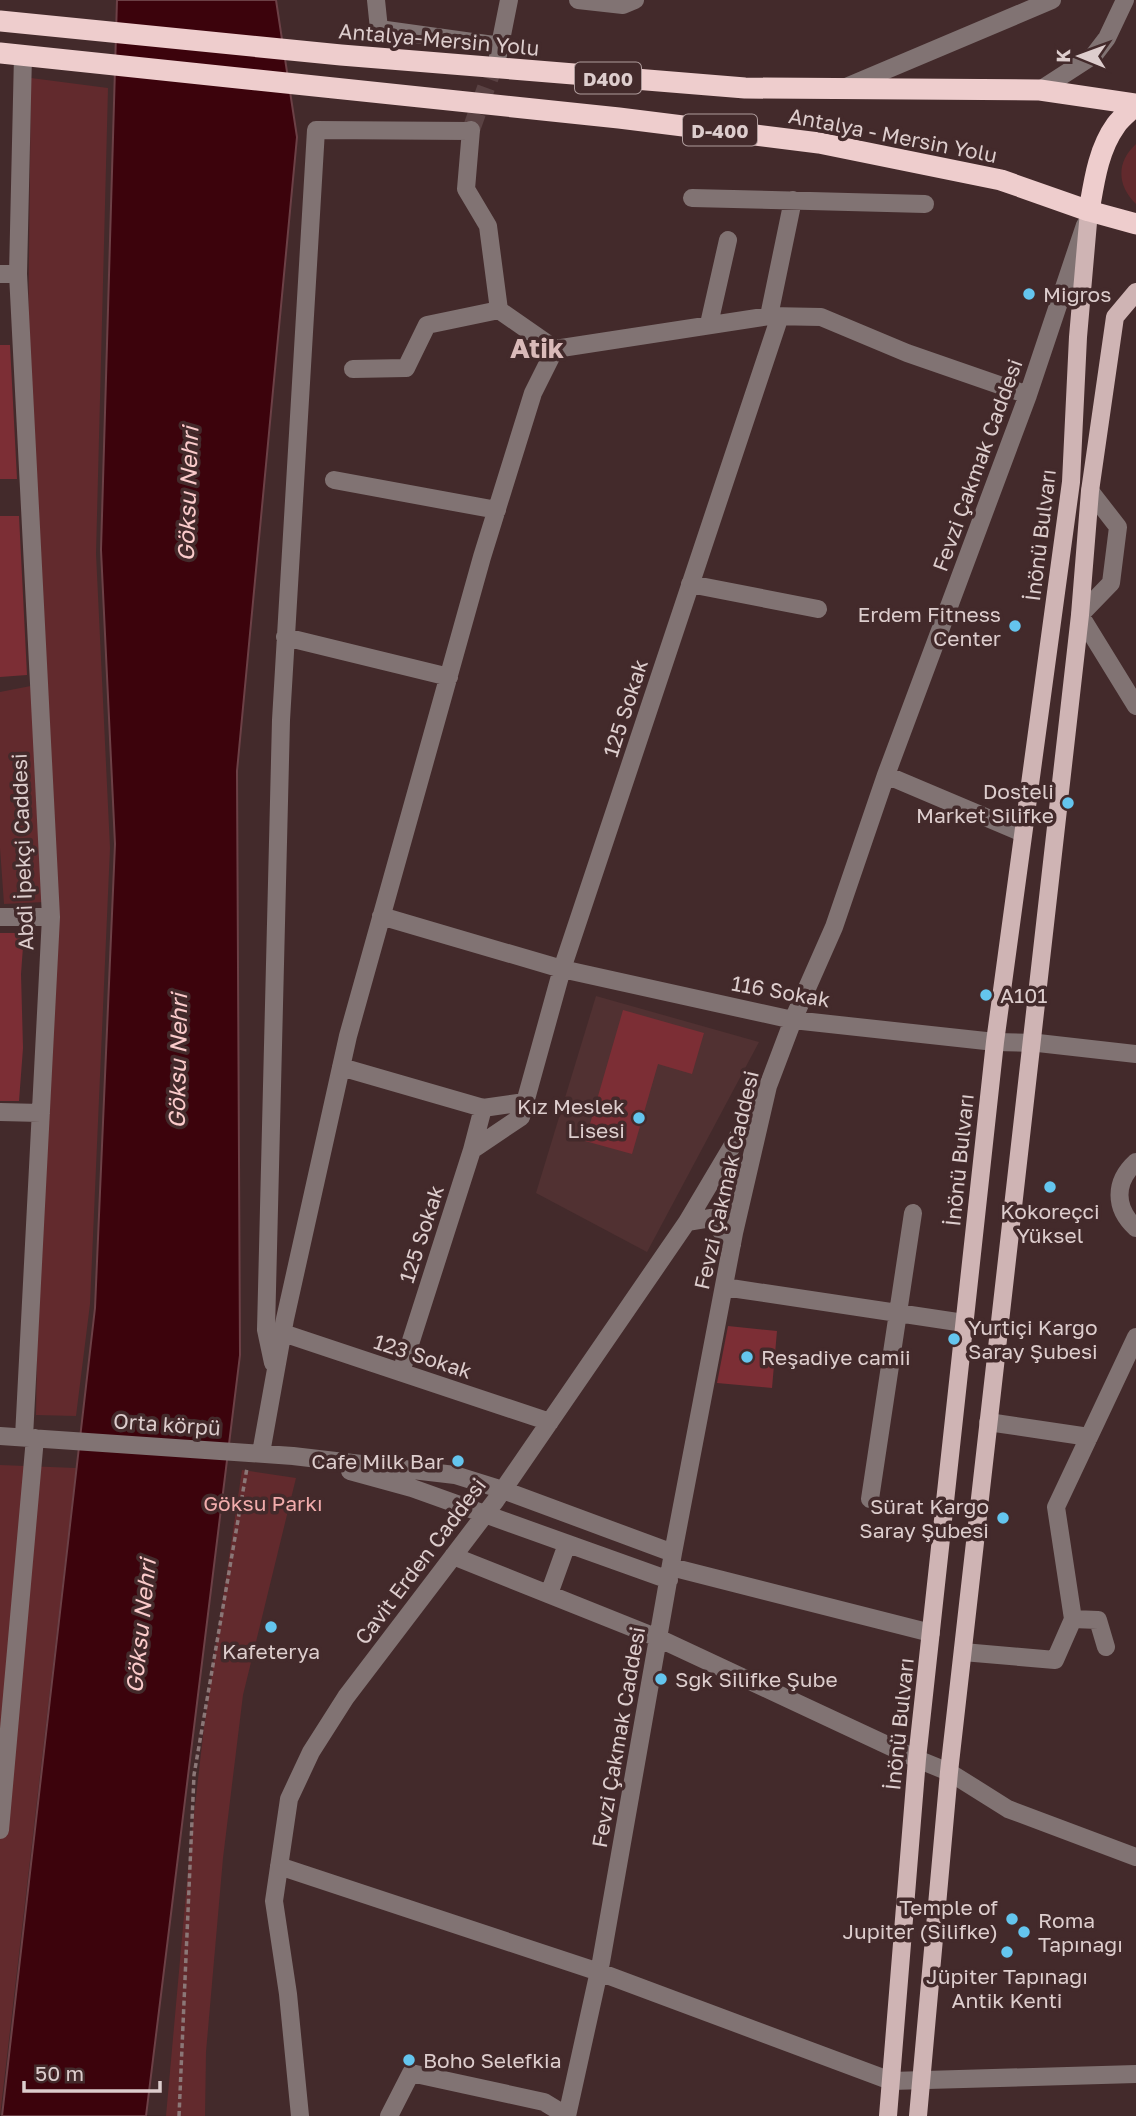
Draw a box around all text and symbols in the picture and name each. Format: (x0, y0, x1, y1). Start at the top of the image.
street label: Antalya-Mersin Yolu (338, 17, 540, 61)
north arrow (1045, 21, 1115, 91)
text: K (1051, 48, 1074, 63)
road number: D400 (575, 62, 641, 94)
street label: Antalya - Mersin Yolu (786, 102, 1000, 168)
road number: D-400 (683, 114, 757, 146)
place label: Migros (1043, 281, 1111, 307)
marker: Migros (1021, 286, 1037, 302)
district label: Atik (510, 331, 564, 364)
street label: Fevzi Çakmak Caddesi (926, 355, 1028, 575)
water label: Göksu Nehri (171, 423, 203, 562)
street label: İnönü Bulvarı (1019, 467, 1061, 603)
place label: Erdem Fitness Center (857, 601, 1001, 651)
marker: Erdem Fitness Center (1007, 618, 1023, 634)
street label: 125 Sokak (597, 656, 653, 760)
street label: Abdi İpekçi Caddesi (6, 753, 38, 951)
place label: Dosteli Market Silifke (916, 778, 1054, 828)
marker: Dosteli Market Silifke (1060, 795, 1076, 811)
street label: 116 Sokak (730, 970, 833, 1012)
place label: A101 (1000, 982, 1047, 1008)
marker: A101 (978, 987, 994, 1003)
water label: Göksu Nehri (162, 990, 192, 1129)
street label: Fevzi Çakmak Caddesi (688, 1068, 764, 1292)
place label: Kız Meslek Lisesi (517, 1093, 625, 1143)
street label: İnönü Bulvarı (939, 1093, 979, 1227)
marker: Kız Meslek Lisesi (631, 1110, 647, 1126)
marker: Kokoreçci Yüksel (1042, 1179, 1058, 1195)
street label: 125 Sokak (393, 1182, 449, 1286)
place label: Kokoreçci Yüksel (1000, 1198, 1100, 1248)
place label: Yurtiçi Kargo Saray Şubesi (968, 1314, 1098, 1364)
street label: 123 Sokak (371, 1328, 475, 1384)
marker: Yurtiçi Kargo Saray Şubesi (946, 1331, 962, 1347)
place label: Reşadiye camii (761, 1344, 911, 1370)
marker: Reşadiye camii (739, 1349, 755, 1365)
street label: Orta körpü (112, 1407, 222, 1441)
place label: Cafe Milk Bar (311, 1448, 444, 1474)
marker: Cafe Milk Bar (450, 1453, 466, 1469)
street label: Cavit Erden Caddesi (349, 1473, 491, 1649)
park label: Göksu Parkı (203, 1490, 323, 1516)
place label: Sürat Kargo Saray Şubesi (859, 1493, 989, 1543)
marker: Sürat Kargo Saray Şubesi (995, 1510, 1011, 1526)
water label: Göksu Nehri (119, 1555, 161, 1695)
marker: Kafeterya (263, 1619, 279, 1635)
street label: Fevzi Çakmak Caddesi (586, 1624, 650, 1850)
place label: Kafeterya (222, 1638, 320, 1664)
street label: İnönü Bulvarı (879, 1657, 919, 1791)
place label: Sgk Silifke Şube (675, 1666, 838, 1692)
marker: Sgk Silifke Şube (653, 1671, 669, 1687)
place label: Temple of Jupiter (Silifke) (842, 1894, 998, 1944)
place label: Roma Tapınağı (1038, 1907, 1123, 1957)
marker: Temple of Jupiter (Silifke) (1004, 1911, 1020, 1927)
marker: Roma Tapınağı (1016, 1924, 1032, 1940)
marker: Jüpiter Tapınağı Antik Kenti (999, 1944, 1015, 1960)
place label: Jüpiter Tapınağı Antik Kenti (926, 1963, 1088, 2013)
place label: Boho Selefkia (423, 2047, 562, 2073)
scale bar (24, 2050, 161, 2094)
marker: Boho Selefkia (401, 2052, 417, 2068)
text: 50 m (35, 2060, 84, 2086)

